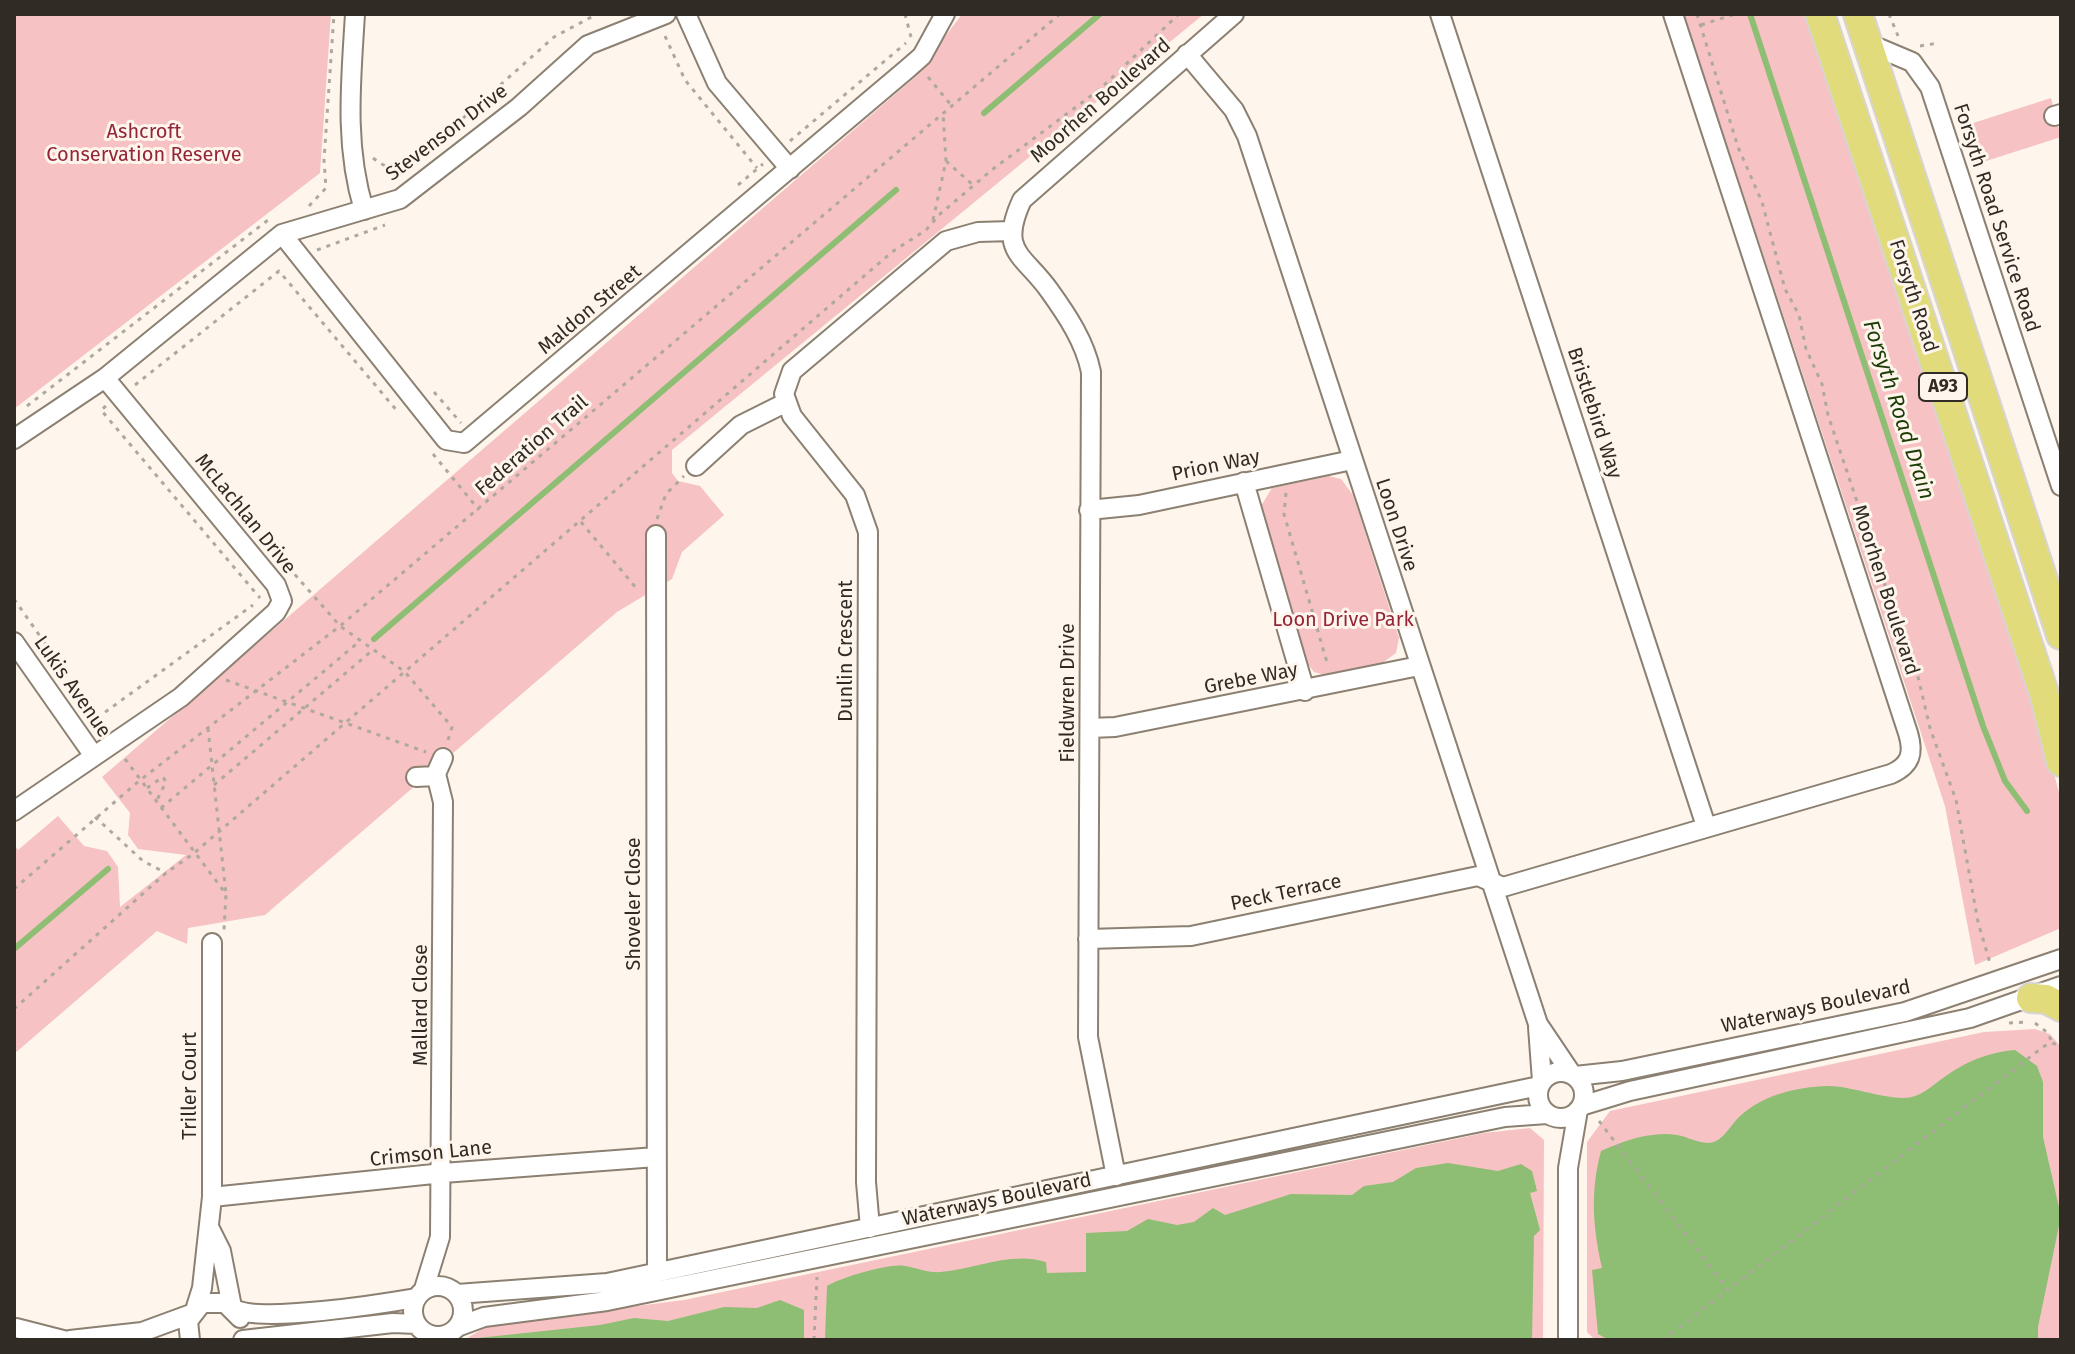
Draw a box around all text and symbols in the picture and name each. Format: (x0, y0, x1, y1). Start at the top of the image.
street label: Moorhen Boulevard (1026, 34, 1176, 168)
street label: Stevenson Drive (381, 79, 513, 187)
street label: Forsyth Road Service Road (1948, 101, 2044, 335)
park label: Ashcroft Conservation Reserve (46, 120, 242, 167)
street label: Forsyth Road (1883, 236, 1943, 356)
street label: Maldon Street (534, 260, 646, 360)
water label: Forsyth Road Drain (1857, 317, 1939, 503)
street label: Bristlebird Way (1561, 344, 1627, 482)
road number: A93 (1919, 373, 1967, 401)
street label: Federation Trail (471, 391, 593, 501)
street label: Prion Way (1170, 445, 1262, 487)
street label: McLachlan Drive (189, 449, 301, 579)
street label: Loon Drive (1370, 475, 1422, 575)
street label: Moorhen Boulevard (1846, 502, 1924, 678)
street label: Dunlin Crescent (834, 580, 858, 722)
park label: Loon Drive Park (1272, 608, 1414, 632)
street label: Fieldwren Drive (1056, 623, 1080, 763)
street label: Lukis Avenue (28, 632, 116, 742)
street label: Grebe Way (1202, 658, 1300, 700)
street label: Shoveler Close (622, 837, 646, 971)
street label: Peck Terrace (1228, 870, 1344, 916)
street label: Mallard Close (409, 944, 433, 1066)
street label: Waterways Boulevard (1719, 975, 1913, 1039)
street label: Triller Court (178, 1032, 202, 1140)
street label: Crimson Lane (369, 1136, 493, 1172)
street label: Waterways Boulevard (900, 1168, 1094, 1232)

